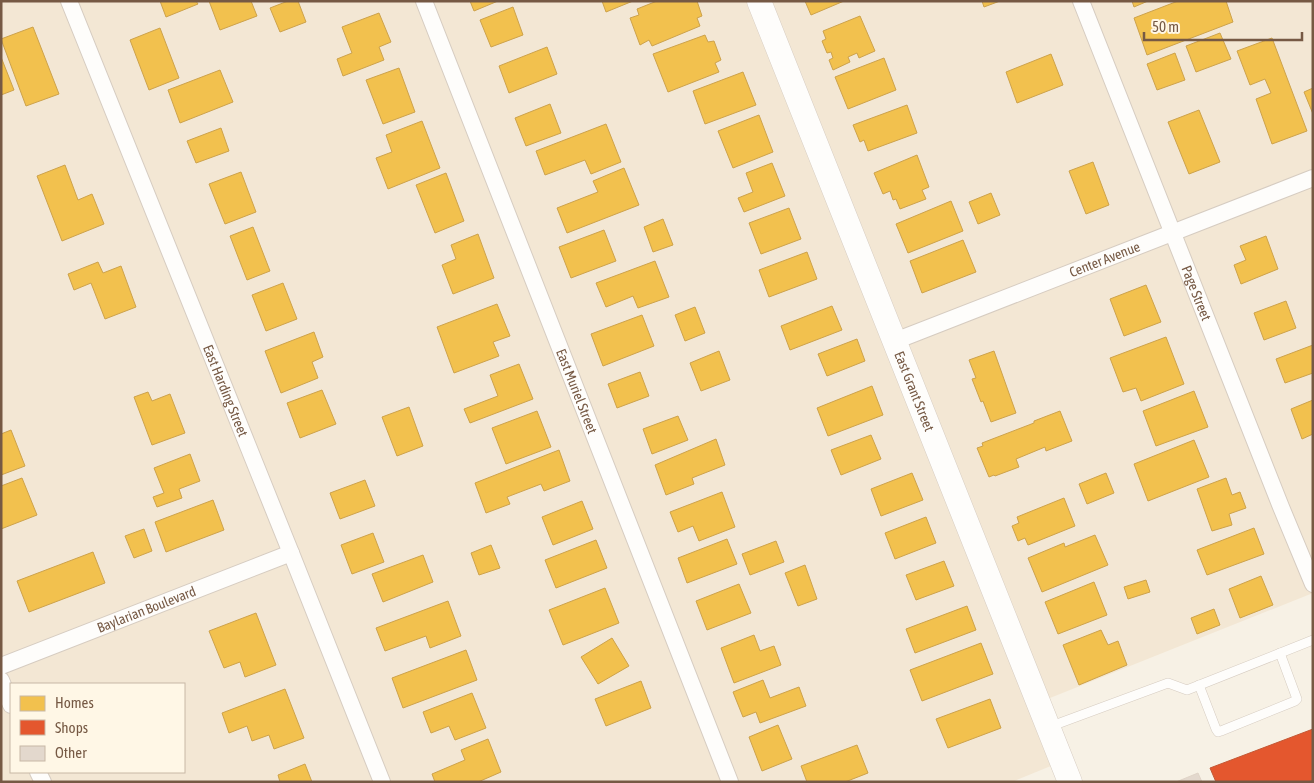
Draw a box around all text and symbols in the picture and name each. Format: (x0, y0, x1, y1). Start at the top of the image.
scale bar (1144, 10, 1302, 42)
text: 50 m (1152, 18, 1179, 35)
street label: Center Avenue (1067, 238, 1142, 280)
street label: Page Street (1178, 263, 1215, 323)
street label: East Harding Street (200, 342, 251, 439)
street label: East Muriel Street (553, 346, 601, 436)
street label: East Grant Street (891, 349, 937, 434)
street label: Baylarian Boulevard (95, 583, 198, 636)
legend (10, 683, 185, 773)
text: Homes (55, 694, 94, 711)
text: Shops (55, 719, 88, 736)
text: Other (55, 744, 87, 761)

